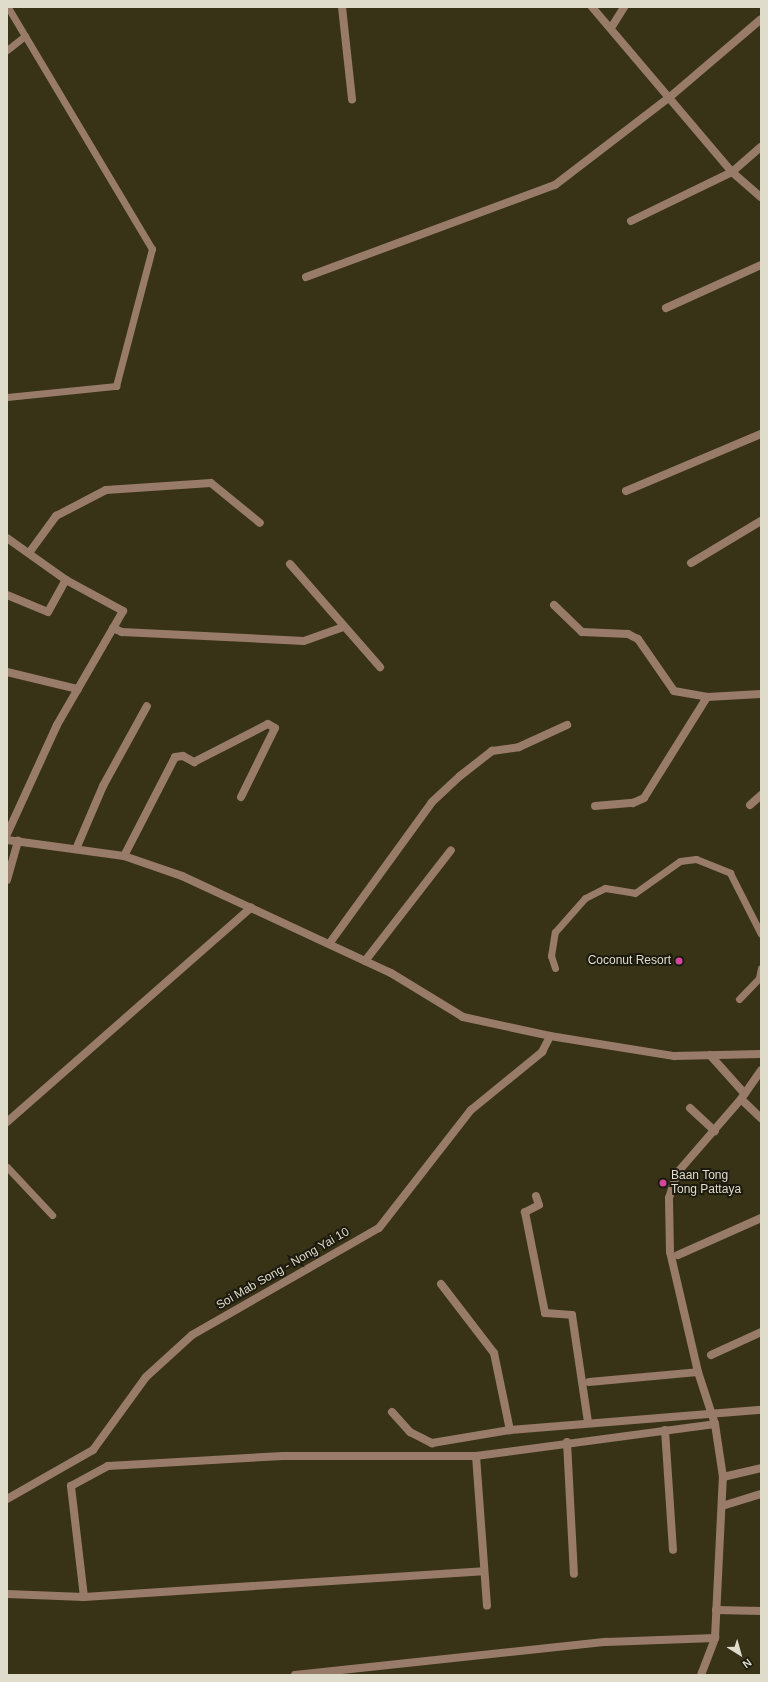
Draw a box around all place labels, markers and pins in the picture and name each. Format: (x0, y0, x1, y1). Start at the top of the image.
place label: Coconut Resort (588, 954, 671, 968)
marker: Coconut Resort (674, 956, 684, 966)
place label: Baan Tong Tong Pattaya (671, 1169, 741, 1197)
marker: Baan Tong Tong Pattaya (658, 1178, 668, 1188)

